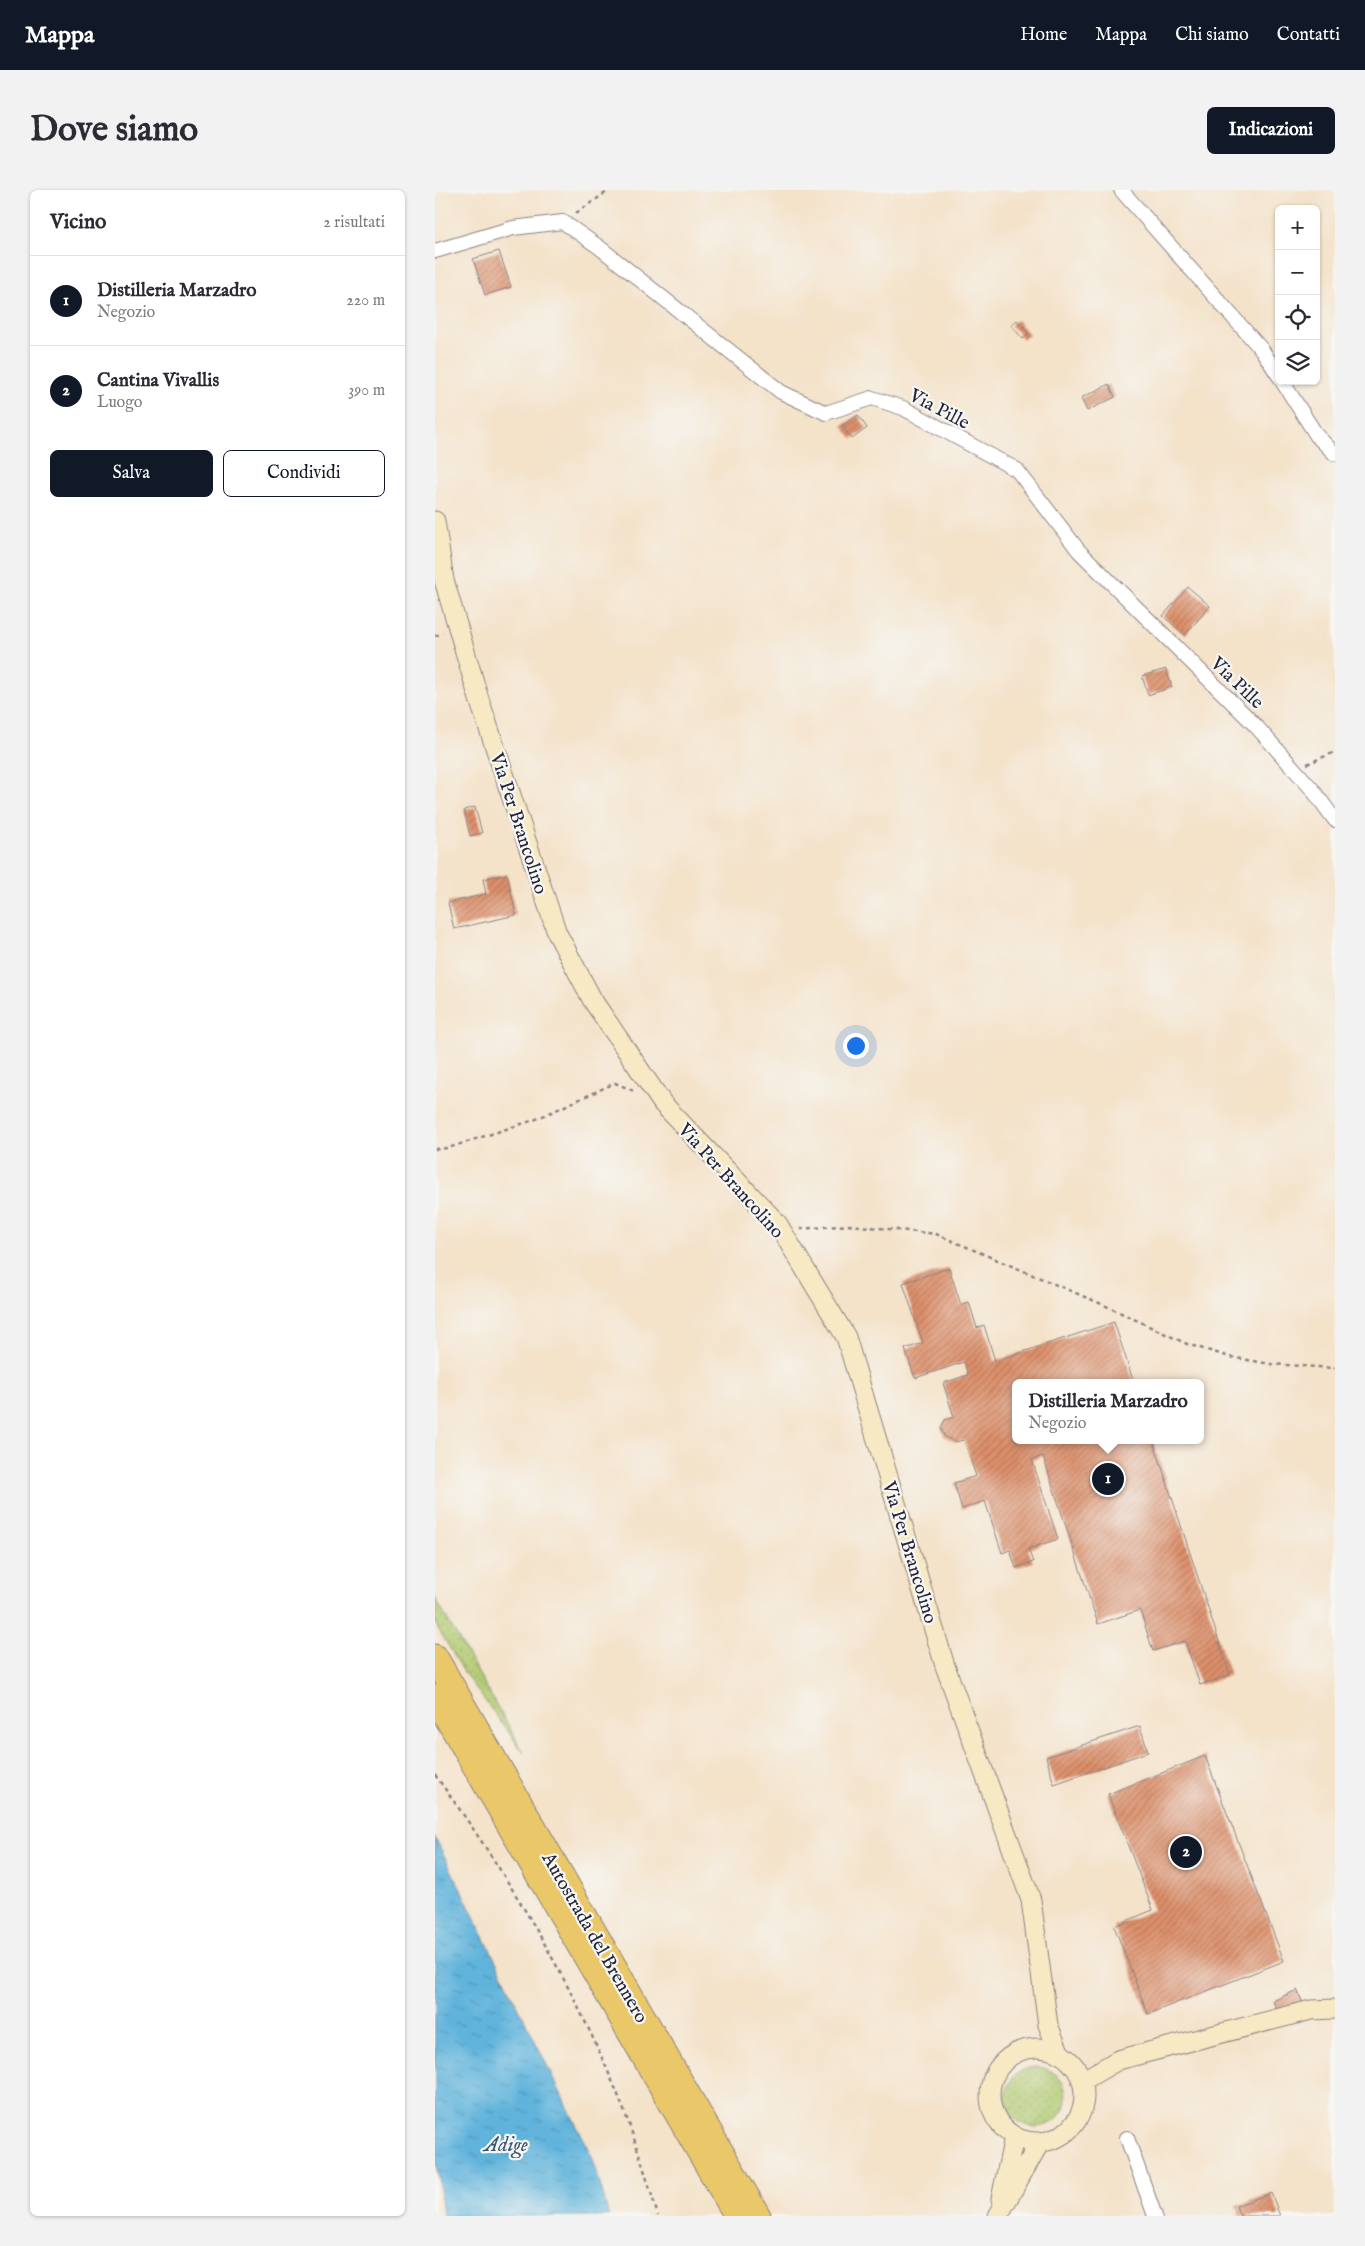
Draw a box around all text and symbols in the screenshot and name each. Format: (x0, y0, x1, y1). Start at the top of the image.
text: Mappa (25, 20, 94, 51)
text: Home (1020, 24, 1067, 47)
text: Mappa (1095, 24, 1147, 47)
text: Chi siamo (1175, 24, 1249, 47)
text: Contatti (1277, 24, 1340, 47)
button: Indicazioni (1207, 107, 1335, 154)
text: Dove siamo (30, 108, 198, 153)
map controls (1275, 205, 1320, 385)
button: + (1275, 205, 1320, 250)
text: Vicino (50, 209, 106, 236)
text: 2 risultati (323, 213, 385, 233)
button: − (1275, 250, 1320, 295)
text: Distilleria Marzadro (97, 279, 257, 303)
text: 1 (63, 291, 69, 311)
text: 220 m (346, 291, 385, 311)
button: locate (1275, 295, 1320, 340)
text: Negozio (97, 303, 155, 323)
button: layers (1275, 340, 1320, 385)
text: Cantina Vivallis (97, 369, 219, 393)
text: 2 (62, 381, 70, 401)
text: 390 m (348, 381, 385, 401)
street label: Via Pille (904, 383, 974, 436)
text: Luogo (97, 393, 143, 413)
button: Salva (50, 450, 213, 497)
button: Condividi (223, 450, 385, 497)
street label: Via Pille (1204, 652, 1269, 715)
street label: Via Per Brancolino (484, 749, 552, 897)
your location (843, 1033, 869, 1059)
street label: Via Per Brancolino (672, 1118, 789, 1244)
popup (1012, 1379, 1204, 1444)
text: Distilleria Marzadro (1028, 1390, 1188, 1414)
text: Negozio (1028, 1414, 1087, 1434)
pin: 1 (1092, 1460, 1124, 1498)
street label: Via Per Brancolino (876, 1478, 942, 1627)
pin: 2 (1170, 1833, 1202, 1871)
street label: Autostrada del Brennero (535, 1848, 653, 2028)
water label: Adige (482, 2133, 528, 2159)

